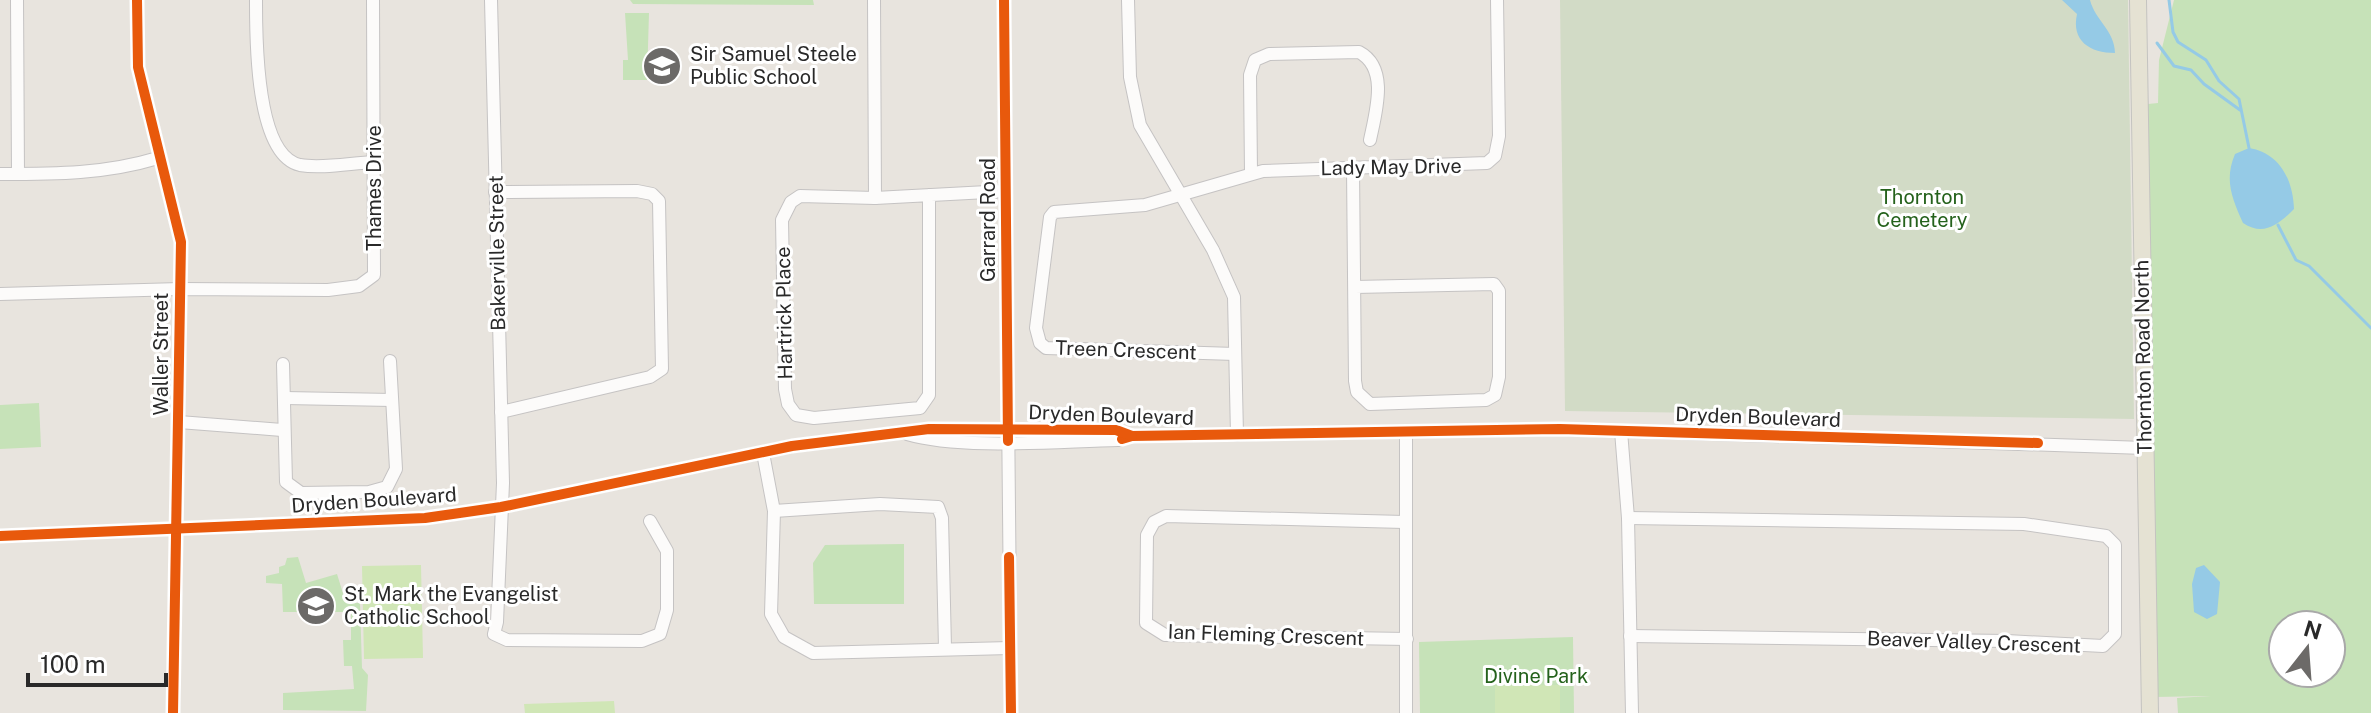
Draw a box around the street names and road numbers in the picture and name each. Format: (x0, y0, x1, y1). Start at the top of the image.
street label: Thames Drive (362, 125, 386, 251)
street label: Lady May Drive (1320, 154, 1462, 180)
street label: Garrard Road (976, 158, 1000, 282)
street label: Bakerville Street (484, 175, 510, 331)
street label: Hartrick Place (771, 246, 797, 380)
street label: Thornton Road North (2129, 260, 2157, 454)
street label: Waller Street (149, 292, 173, 416)
street label: Treen Crescent (1055, 336, 1197, 364)
street label: Dryden Boulevard (1028, 400, 1194, 430)
street label: Dryden Boulevard (1675, 402, 1841, 432)
street label: Dryden Boulevard (290, 482, 458, 518)
street label: Ian Fleming Crescent (1167, 620, 1365, 650)
street label: Beaver Valley Crescent (1866, 626, 2082, 658)

